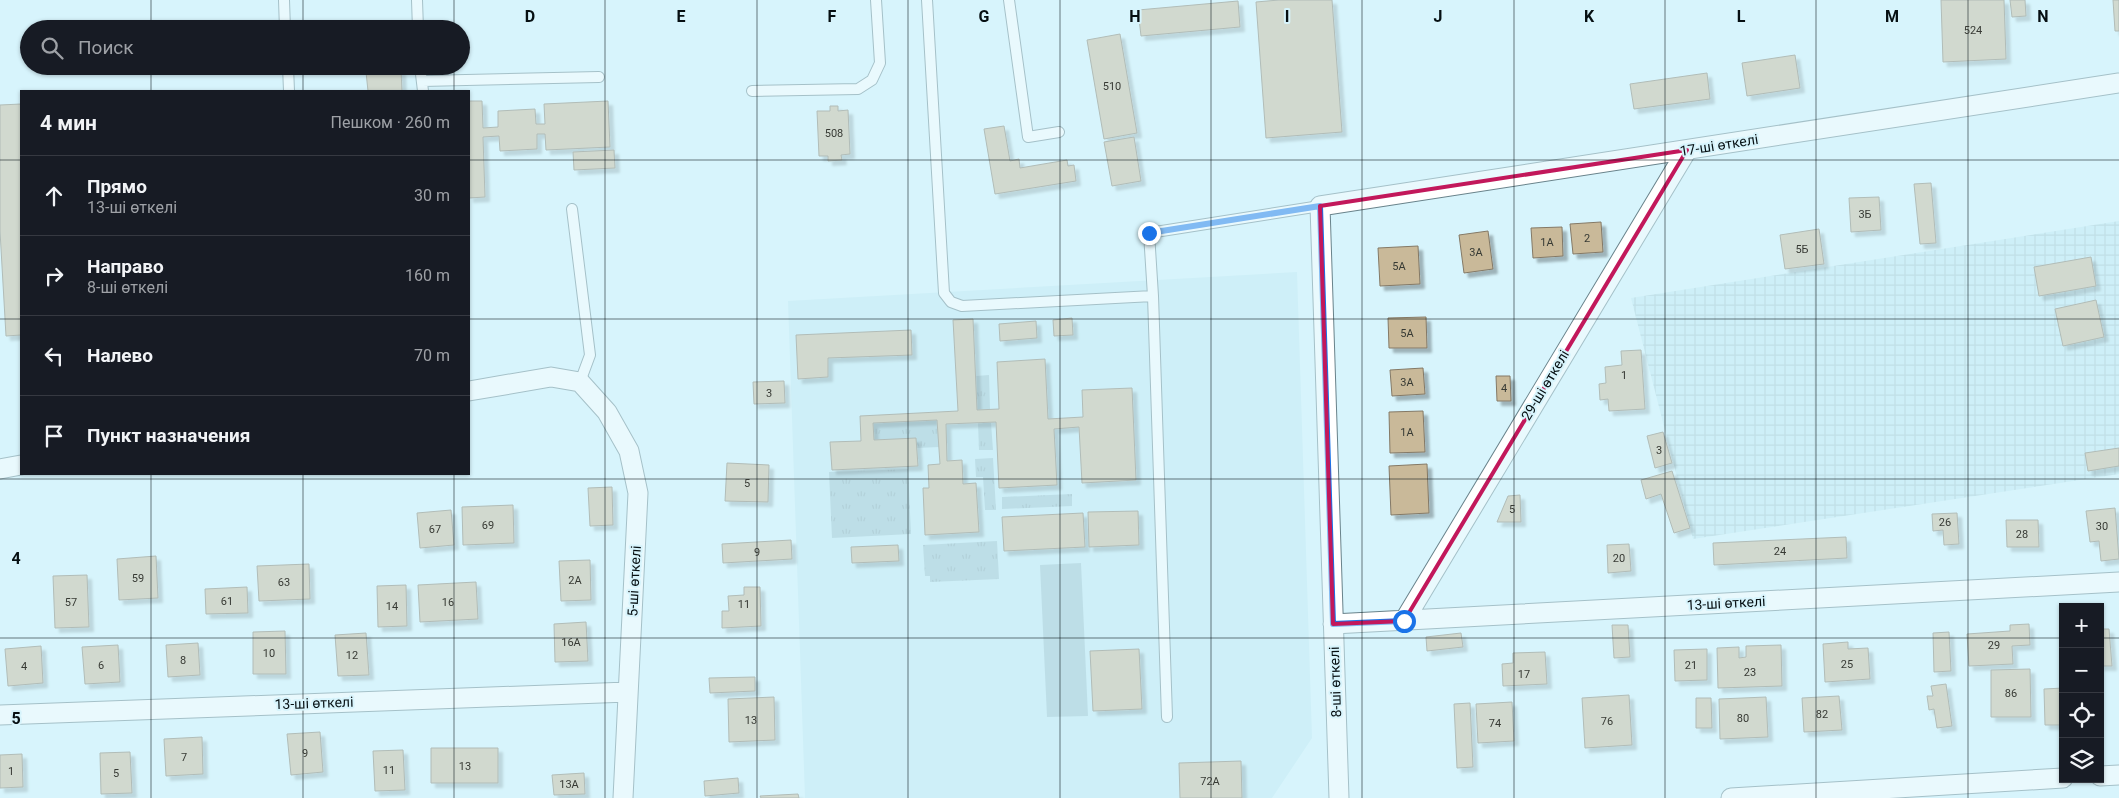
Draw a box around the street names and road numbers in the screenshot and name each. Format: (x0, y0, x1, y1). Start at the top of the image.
street label: 17-ші өткелі (1679, 131, 1759, 159)
street label: 29-ші өткелі (1518, 347, 1572, 423)
street label: 5-ші өткелі (624, 545, 644, 617)
street label: 13-ші өткелі (1686, 593, 1766, 613)
street label: 8-ші өткелі (1326, 646, 1344, 718)
street label: 13-ші өткелі (274, 694, 354, 712)

